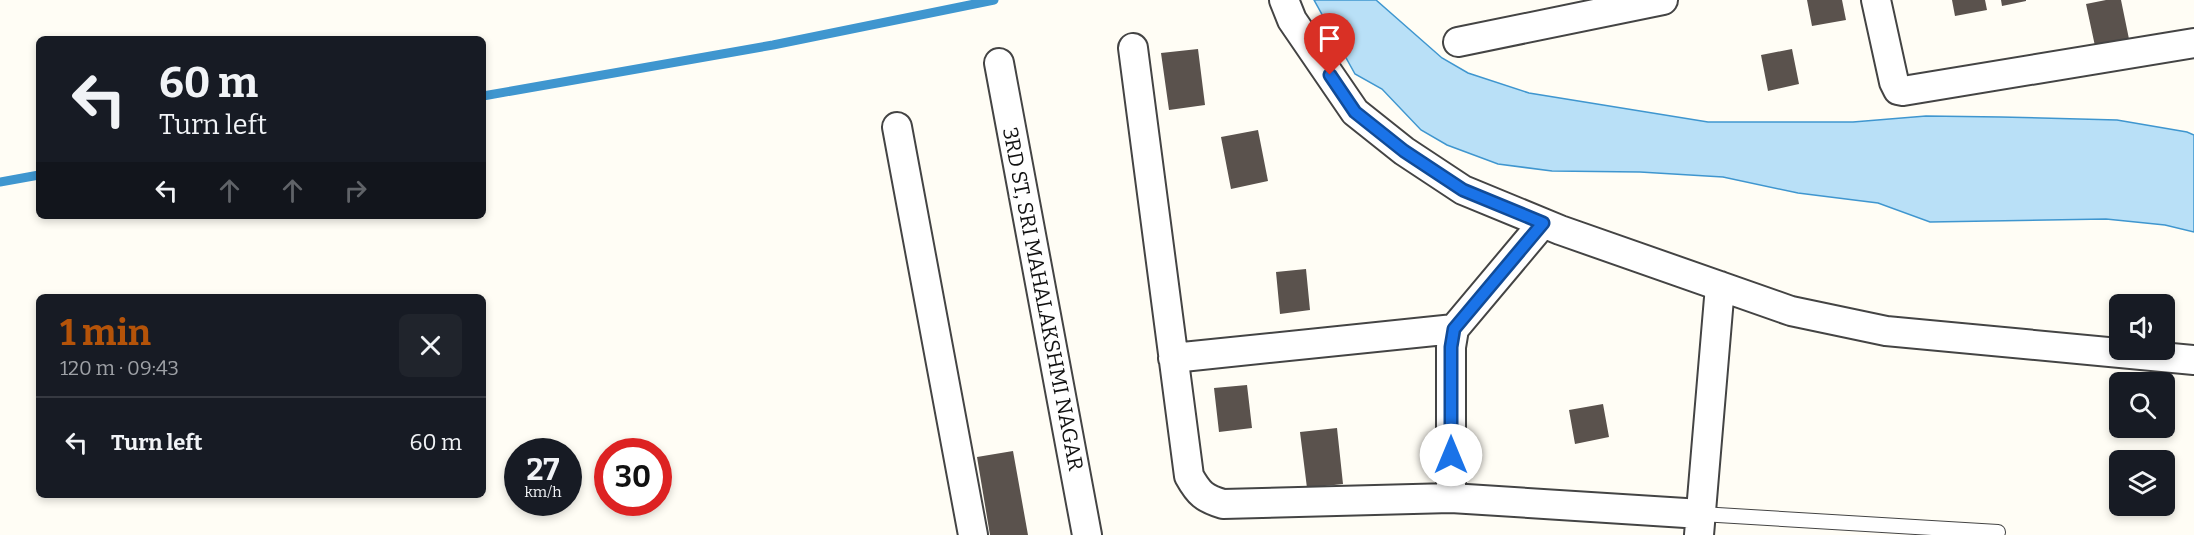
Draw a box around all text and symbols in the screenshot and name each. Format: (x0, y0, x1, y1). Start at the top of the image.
pin (1304, 13, 1355, 75)
icon: arrive (1313, 22, 1346, 55)
text: 60 m (159, 58, 258, 108)
icon: left (60, 60, 138, 138)
text: Turn left (159, 109, 267, 141)
street label: 3RD ST, SRI MAHALAKSHMI NAGAR (997, 125, 1089, 473)
icon: left (150, 174, 183, 207)
icon: ahead (213, 174, 246, 207)
icon: ahead (276, 174, 309, 207)
icon: right (339, 174, 372, 207)
map controls (2109, 294, 2175, 516)
button: sound (2109, 294, 2175, 360)
text: 1 min (60, 311, 151, 355)
button: close (399, 314, 462, 377)
text: 120 m · 09:43 (60, 356, 179, 380)
button: search (2109, 372, 2175, 438)
position arrow (1419, 423, 1483, 487)
icon: left (60, 426, 93, 459)
text: Turn left (111, 429, 203, 456)
text: 60 m (410, 429, 462, 456)
speed limit sign: 30 (594, 438, 672, 516)
button: layers (2109, 450, 2175, 516)
text: 27 (527, 452, 559, 488)
text: km/h (524, 483, 562, 501)

